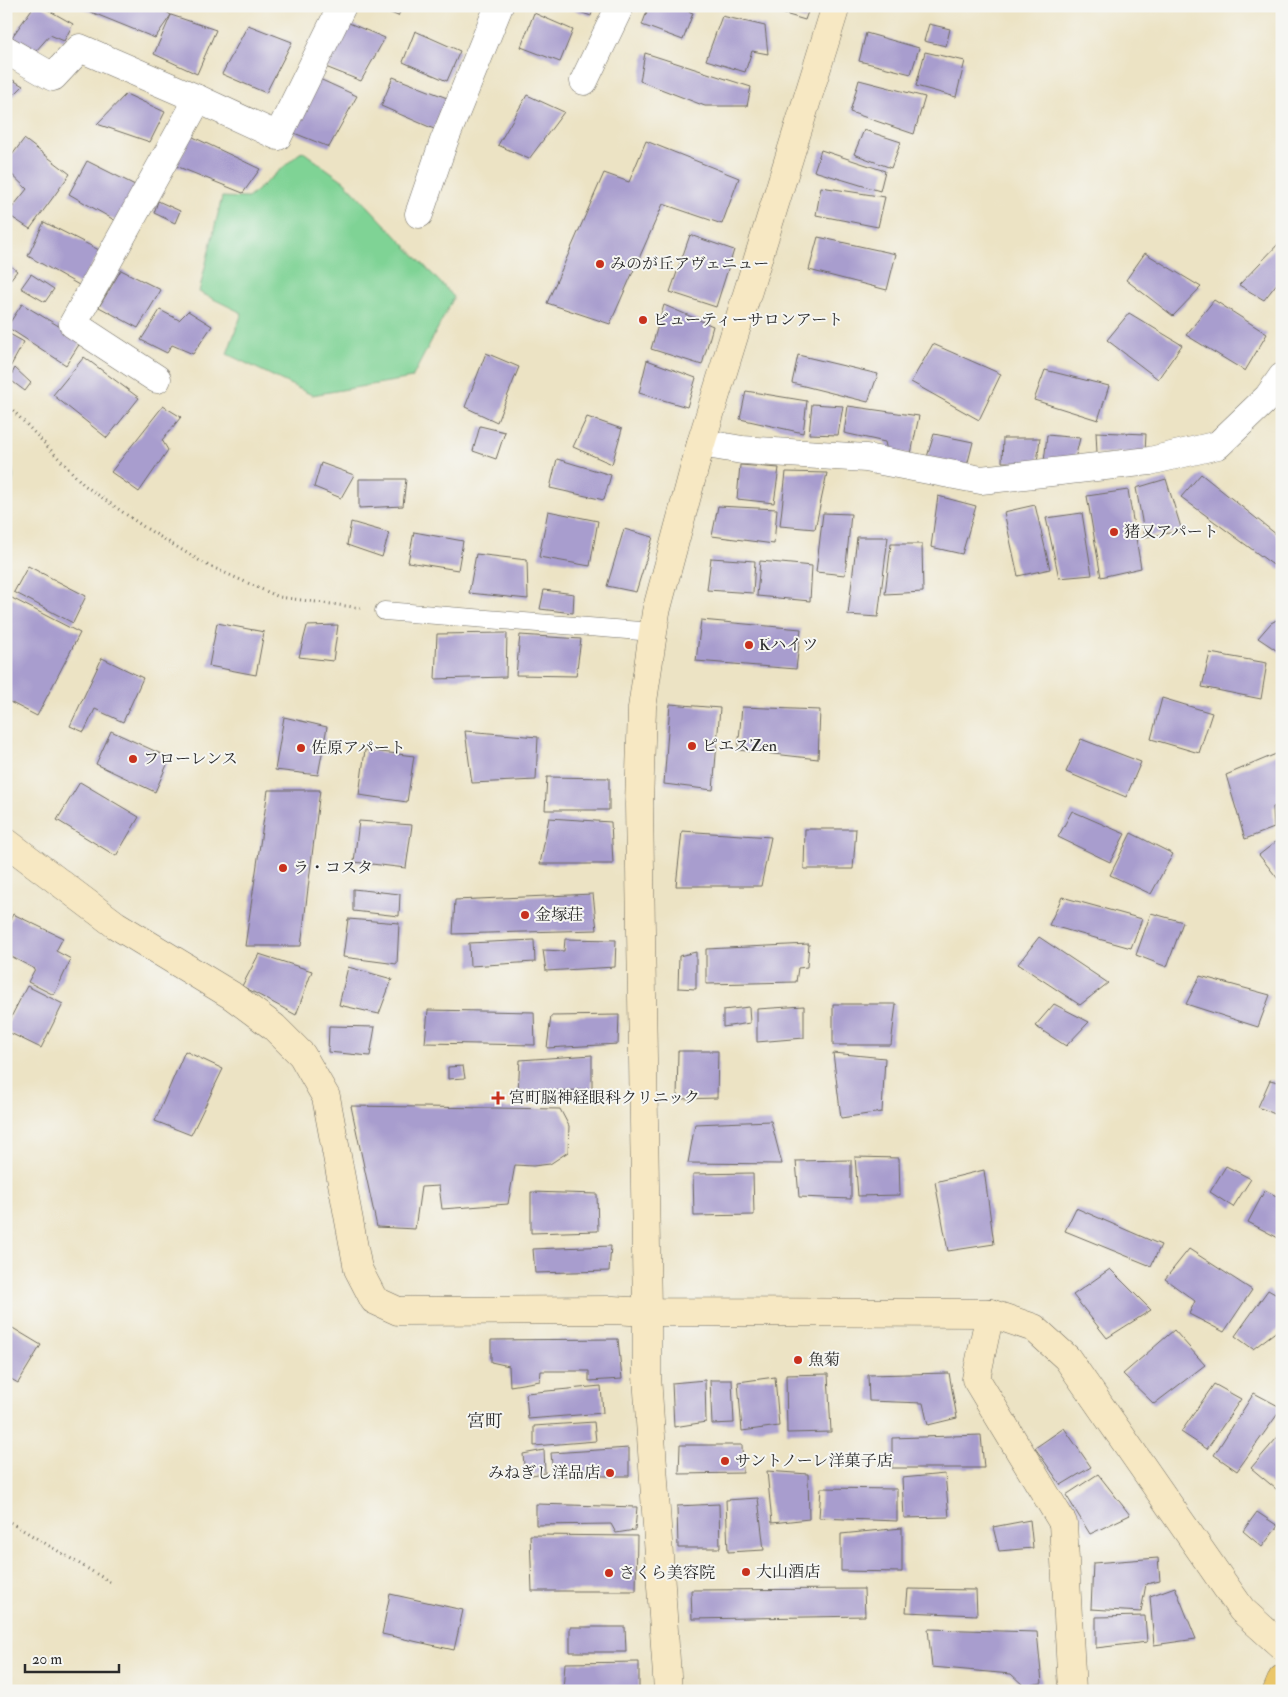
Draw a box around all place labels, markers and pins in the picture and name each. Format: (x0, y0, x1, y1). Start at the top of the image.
place label: みのが丘アヴェニュー (610, 254, 769, 274)
marker: みのが丘アヴェニュー (594, 258, 606, 270)
place label: ビューティーサロンアート (653, 310, 843, 330)
marker: ビューティーサロンアート (637, 314, 649, 326)
place label: 猪又アパート (1124, 522, 1219, 542)
marker: 猪又アパート (1108, 526, 1120, 538)
place label: Kハイツ (759, 635, 818, 655)
marker: Kハイツ (743, 639, 755, 651)
place label: ピエスZen (702, 736, 777, 756)
place label: 佐原アパート (311, 738, 406, 758)
marker: ピエスZen (686, 740, 698, 752)
marker: 佐原アパート (295, 742, 307, 754)
place label: フローレンス (143, 749, 238, 769)
marker: フローレンス (127, 753, 139, 765)
place label: ラ・コスタ (293, 858, 373, 878)
marker: ラ・コスタ (277, 862, 289, 874)
place label: 金塚荘 (535, 905, 583, 925)
marker: 金塚荘 (519, 909, 531, 921)
place label: 宮町脳神経眼科クリニック (509, 1088, 700, 1108)
marker: 宮町脳神経眼科クリニック (491, 1091, 505, 1105)
place label: 魚菊 (808, 1350, 840, 1370)
marker: 魚菊 (792, 1354, 804, 1366)
place label: サントノーレ洋菓子店 (735, 1451, 892, 1471)
marker: サントノーレ洋菓子店 (719, 1455, 731, 1467)
place label: みねぎし洋品店 (488, 1463, 600, 1483)
marker: みねぎし洋品店 (604, 1467, 616, 1479)
place label: 大山酒店 (756, 1562, 820, 1582)
place label: さくら美容院 (619, 1563, 715, 1583)
marker: 大山酒店 (740, 1566, 752, 1578)
marker: さくら美容院 (603, 1567, 615, 1579)

